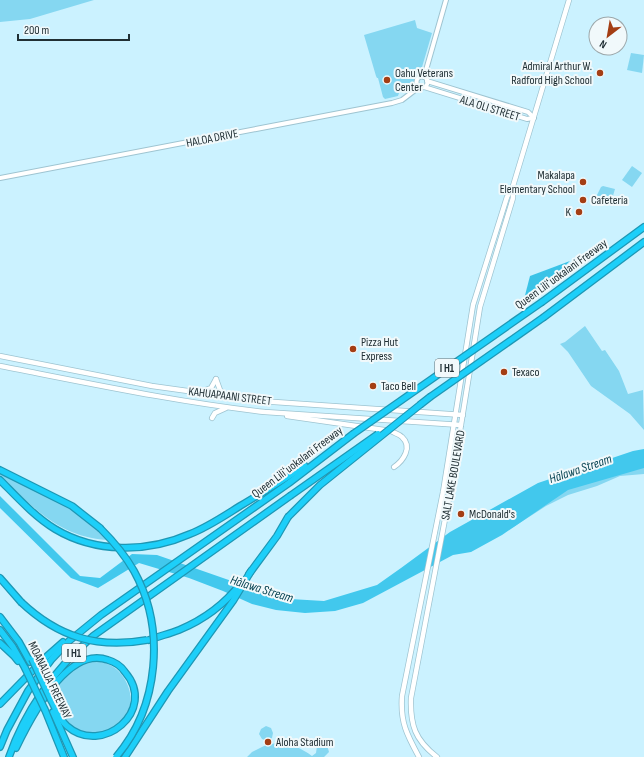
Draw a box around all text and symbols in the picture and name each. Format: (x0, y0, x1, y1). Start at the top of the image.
scale bar (18, 16, 129, 42)
north arrow (588, 16, 628, 56)
text: 200 m (24, 23, 50, 38)
text: N (597, 37, 609, 51)
place label: Admiral Arthur W. Radford High School (511, 59, 592, 88)
place label: Oahu Veterans Center (395, 66, 453, 95)
marker: Admiral Arthur W. Radford High School (595, 68, 605, 78)
marker: Oahu Veterans Center (382, 75, 392, 85)
street label: ALA OLI STREET (457, 92, 522, 125)
street label: HALOA DRIVE (185, 126, 239, 151)
place label: Makalapa Elementary School (500, 168, 575, 197)
marker: Makalapa Elementary School (578, 177, 588, 187)
place label: Cafeteria (591, 193, 628, 208)
marker: Cafeteria (578, 195, 588, 205)
place label: K (566, 205, 572, 220)
marker: K (574, 207, 584, 217)
street label: Queen Liliʻuokalani Freeway (512, 236, 611, 313)
place label: Pizza Hut Express (361, 335, 399, 364)
marker: Pizza Hut Express (348, 344, 358, 354)
road number: I H1 (435, 359, 459, 377)
place label: Texaco (512, 365, 540, 380)
marker: Texaco (499, 367, 509, 377)
place label: Taco Bell (381, 379, 416, 394)
marker: Taco Bell (368, 381, 378, 391)
street label: KAHUAPAANI STREET (188, 384, 272, 409)
street label: Queen Liliʻuokalani Freeway (249, 423, 346, 502)
street label: SALT LAKE BOULEVARD (438, 429, 469, 521)
water label: Hālawa Stream (547, 451, 614, 487)
place label: McDonald's (469, 507, 515, 522)
marker: McDonald's (456, 509, 466, 519)
water label: Hālawa Stream (228, 572, 295, 606)
street label: MOANALUA FREEWAY (24, 639, 75, 721)
road number: I H1 (62, 644, 86, 662)
place label: Aloha Stadium (275, 735, 334, 750)
marker: Aloha Stadium (263, 737, 273, 747)

